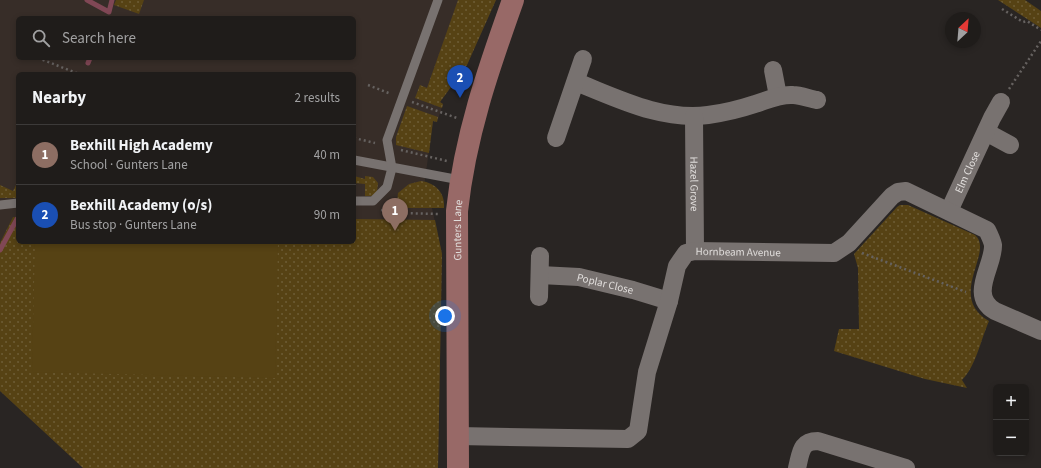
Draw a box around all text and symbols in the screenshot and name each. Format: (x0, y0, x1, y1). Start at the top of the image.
north arrow (945, 12, 981, 48)
search box (16, 16, 356, 60)
icon: search (30, 27, 52, 49)
text: Search here (62, 28, 136, 49)
pin: 2 (447, 65, 473, 98)
text: Nearby (32, 86, 86, 110)
text: 2 results (295, 89, 340, 107)
text: Bexhill High Academy (70, 135, 213, 156)
text: 1 (42, 146, 48, 164)
text: 40 m (314, 146, 340, 164)
street label: Elm Close (951, 148, 984, 196)
text: School · Gunters Lane (70, 156, 188, 174)
street label: Hazel Grove (686, 157, 702, 212)
text: Bexhill Academy (o/s) (70, 195, 212, 216)
pin: 1 (382, 198, 408, 231)
street label: Gunters Lane (450, 198, 466, 260)
text: 2 (42, 206, 48, 224)
text: 90 m (314, 206, 340, 224)
text: Bus stop · Gunters Lane (70, 216, 197, 234)
street label: Hornbeam Avenue (695, 244, 781, 260)
street label: Poplar Close (575, 270, 635, 298)
your location (435, 306, 455, 326)
map controls (993, 384, 1029, 456)
button: + (993, 384, 1029, 420)
button: − (993, 420, 1029, 456)

